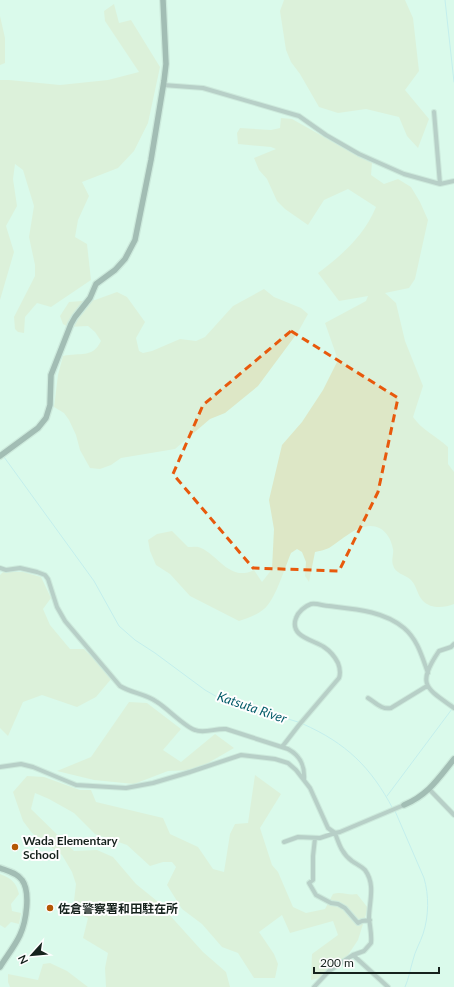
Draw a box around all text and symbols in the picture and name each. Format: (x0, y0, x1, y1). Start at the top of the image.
water label: Katsuta River (215, 688, 289, 727)
place label: Wada Elementary School (23, 833, 118, 862)
marker: Wada Elementary School (10, 842, 20, 852)
place label: 佐倉警察署和田駐在所 (58, 901, 178, 916)
marker: 佐倉警察署和田駐在所 (45, 903, 55, 913)
north arrow (12, 935, 52, 975)
scale bar (314, 949, 439, 975)
text: N (15, 953, 30, 966)
text: 200 m (320, 955, 354, 970)

